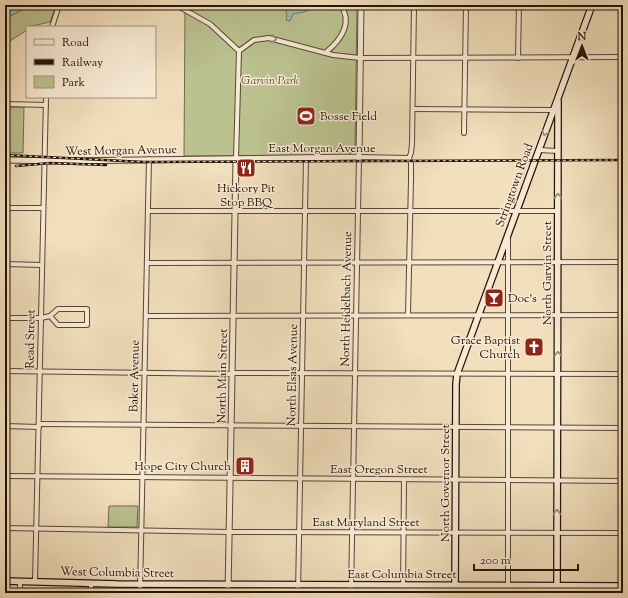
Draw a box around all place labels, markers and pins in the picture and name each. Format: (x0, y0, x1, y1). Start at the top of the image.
sports icon: Bosse Field (295, 105, 317, 127)
place label: Bosse Field (320, 108, 377, 126)
restaurant icon: Hickory Pit Stop BBQ (235, 157, 257, 179)
place label: Hickory Pit Stop BBQ (217, 180, 275, 212)
bar icon: Doc's (483, 287, 505, 309)
place label: Doc's (508, 290, 537, 308)
place label: Grace Baptist Church (451, 332, 520, 364)
church icon: Grace Baptist Church (523, 336, 545, 358)
building icon: Hope City Church (234, 455, 256, 477)
place label: Hope City Church (134, 458, 231, 476)

